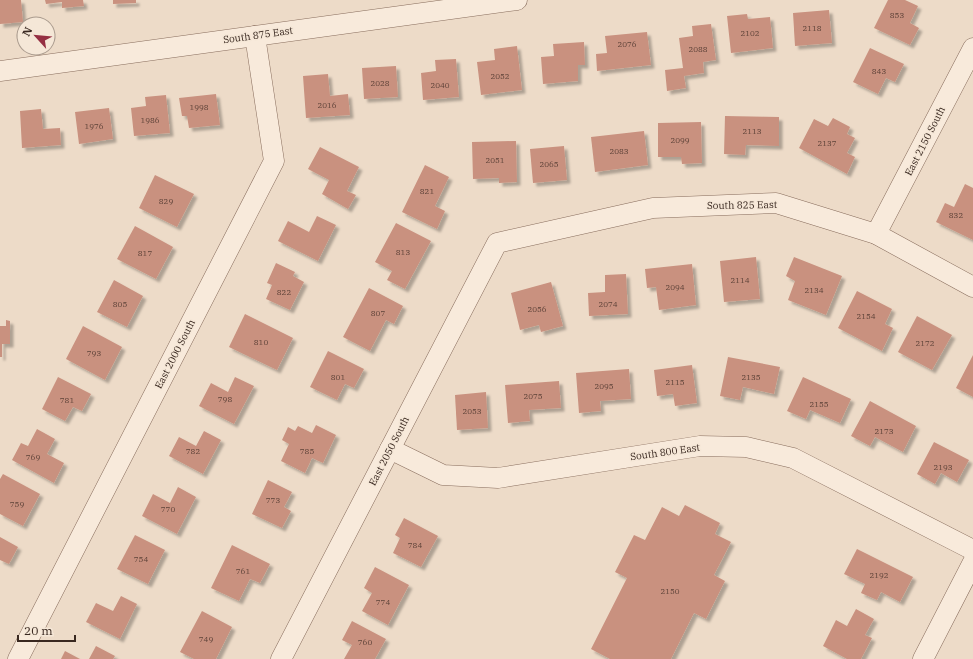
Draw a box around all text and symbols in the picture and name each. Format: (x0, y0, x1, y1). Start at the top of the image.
house number: 853 (890, 10, 904, 20)
north arrow (16, 16, 56, 56)
house number: 2118 (802, 23, 822, 33)
text: N (19, 24, 35, 39)
street label: South 875 East (222, 24, 294, 46)
house number: 2102 (740, 28, 760, 38)
house number: 2076 (617, 39, 637, 49)
house number: 2088 (688, 44, 708, 54)
house number: 843 (872, 66, 886, 76)
house number: 2052 (490, 71, 510, 81)
house number: 2028 (370, 78, 390, 88)
house number: 2040 (430, 80, 450, 90)
house number: 2016 (317, 100, 337, 110)
house number: 1998 (189, 102, 209, 112)
street label: East 2150 South (902, 104, 948, 178)
house number: 1986 (140, 115, 160, 125)
house number: 1976 (84, 121, 104, 131)
house number: 2113 (742, 126, 762, 136)
house number: 2099 (670, 135, 690, 145)
house number: 2137 (817, 138, 837, 148)
house number: 2083 (609, 146, 629, 156)
house number: 2051 (485, 155, 505, 165)
house number: 2065 (539, 159, 559, 169)
house number: 821 (420, 186, 434, 196)
house number: 829 (159, 196, 173, 206)
street label: South 825 East (707, 198, 778, 212)
house number: 832 (949, 210, 963, 220)
house number: 813 (396, 247, 410, 257)
house number: 817 (138, 248, 152, 258)
house number: 2114 (730, 275, 750, 285)
house number: 2094 (665, 282, 685, 292)
house number: 2134 (804, 285, 824, 295)
house number: 822 (277, 287, 291, 297)
house number: 805 (113, 299, 127, 309)
house number: 2074 (598, 299, 618, 309)
house number: 2056 (527, 304, 547, 314)
house number: 807 (371, 308, 385, 318)
house number: 2154 (856, 311, 876, 321)
street label: East 2000 South (152, 317, 198, 391)
house number: 810 (254, 337, 268, 347)
house number: 2172 (915, 338, 935, 348)
house number: 793 (87, 348, 101, 358)
house number: 801 (331, 372, 345, 382)
house number: 2135 (741, 372, 761, 382)
house number: 2115 (665, 377, 685, 387)
house number: 2095 (594, 381, 614, 391)
house number: 2075 (523, 391, 543, 401)
house number: 798 (218, 394, 232, 404)
house number: 781 (60, 395, 74, 405)
house number: 2155 (809, 399, 829, 409)
house number: 2053 (462, 406, 482, 416)
street label: East 2050 South (366, 414, 412, 488)
house number: 2173 (874, 426, 894, 436)
street label: South 800 East (629, 441, 701, 463)
house number: 782 (186, 446, 200, 456)
house number: 785 (300, 446, 314, 456)
house number: 769 (26, 452, 40, 462)
house number: 2193 (933, 462, 953, 472)
house number: 773 (266, 495, 280, 505)
house number: 759 (10, 499, 24, 509)
house number: 770 (161, 504, 175, 514)
house number: 784 (408, 540, 422, 550)
house number: 754 (134, 554, 148, 564)
house number: 761 (236, 566, 250, 576)
house number: 2192 (869, 570, 889, 580)
house number: 2150 (660, 586, 680, 596)
house number: 774 (376, 597, 390, 607)
scale bar (18, 617, 75, 643)
text: 20 m (24, 623, 53, 638)
house number: 749 (199, 634, 213, 644)
house number: 760 (358, 637, 372, 647)

